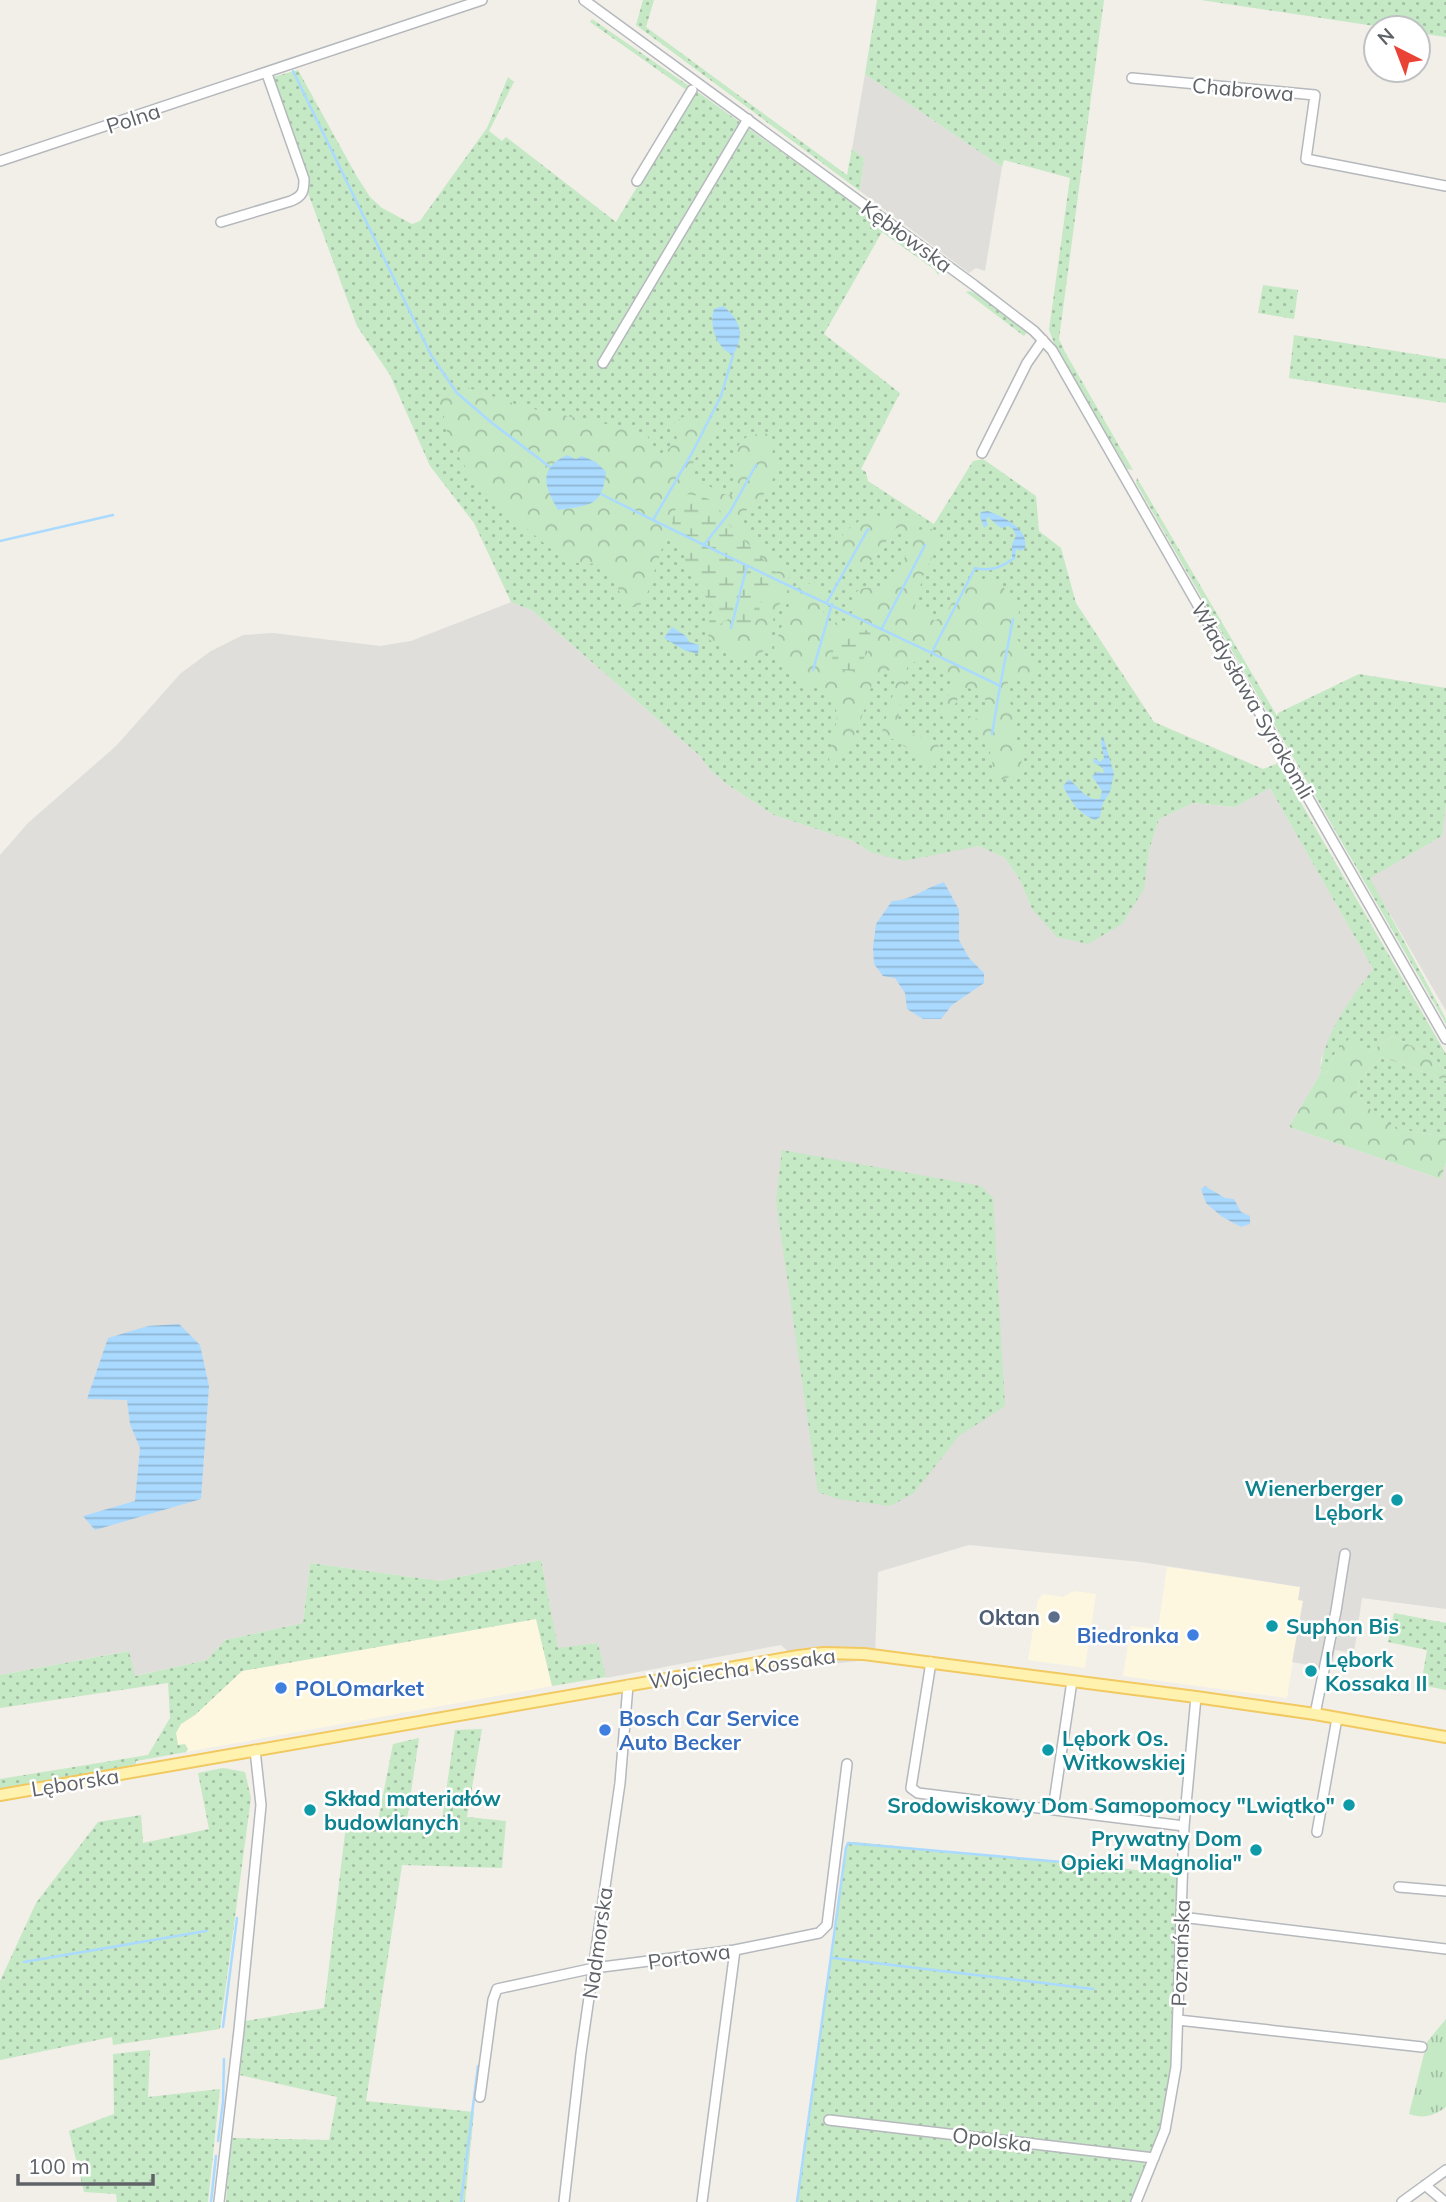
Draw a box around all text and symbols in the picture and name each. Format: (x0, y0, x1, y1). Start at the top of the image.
north arrow (1362, 14, 1432, 84)
text: N (1372, 23, 1399, 50)
street label: Chabrowa (1191, 72, 1295, 106)
street label: Polna (103, 97, 163, 139)
street label: Kębłowska (857, 194, 957, 278)
street label: Władysława Syrokomli (1186, 597, 1320, 803)
place label: Wienerberger Lębork (1245, 1475, 1384, 1525)
marker: Wienerberger Lębork (1389, 1492, 1405, 1508)
place label: Oktan (979, 1604, 1040, 1630)
marker: Oktan (1046, 1609, 1062, 1625)
place label: Suphon Bis (1286, 1613, 1399, 1639)
marker: Suphon Bis (1264, 1618, 1280, 1634)
place label: Biedronka (1077, 1622, 1179, 1648)
marker: Biedronka (1185, 1627, 1201, 1643)
street label: Wojciecha Kossaka (647, 1642, 837, 1694)
place label: Lębork Kossaka II (1325, 1646, 1427, 1696)
marker: Lębork Kossaka II (1303, 1663, 1319, 1679)
place label: POLOmarket (295, 1675, 424, 1701)
marker: POLOmarket (273, 1680, 289, 1696)
place label: Bosch Car Service Auto Becker (619, 1705, 799, 1755)
marker: Bosch Car Service Auto Becker (597, 1722, 613, 1738)
place label: Lębork Os. Witkowskiej (1062, 1725, 1186, 1775)
marker: Lębork Os. Witkowskiej (1040, 1742, 1056, 1758)
street label: Lęborska (29, 1762, 121, 1802)
place label: Skład materiałów budowlanych (324, 1785, 501, 1835)
place label: Srodowiskowy Dom Samopomocy "Lwiątko" (887, 1792, 1335, 1818)
marker: Srodowiskowy Dom Samopomocy "Lwiątko" (1341, 1797, 1357, 1813)
marker: Skład materiałów budowlanych (302, 1802, 318, 1818)
place label: Prywatny Dom Opieki "Magnolia" (1060, 1825, 1242, 1875)
marker: Prywatny Dom Opieki "Magnolia" (1248, 1842, 1264, 1858)
street label: Nadmorska (576, 1885, 618, 2001)
street label: Poznańska (1165, 1899, 1195, 2007)
street label: Portowa (646, 1937, 732, 1975)
street label: Opolska (951, 2121, 1033, 2157)
scale bar (18, 2142, 152, 2186)
text: 100 m (28, 2153, 90, 2179)

